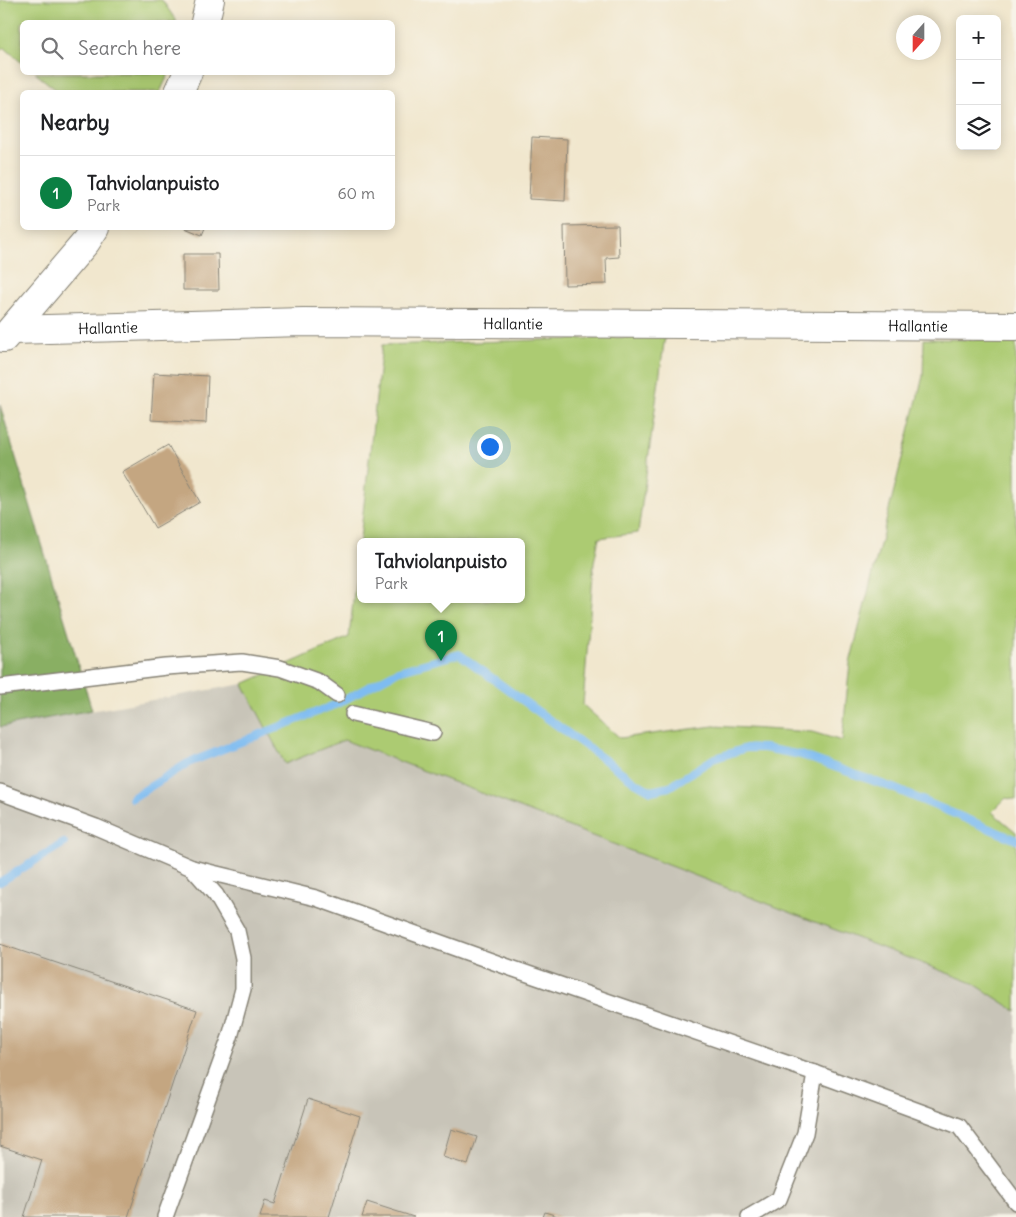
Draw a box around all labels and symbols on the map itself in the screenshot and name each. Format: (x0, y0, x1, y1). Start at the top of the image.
north arrow (896, 15, 941, 60)
street label: Hallantie (483, 314, 543, 333)
street label: Hallantie (888, 316, 948, 335)
street label: Hallantie (78, 317, 138, 338)
your location (477, 434, 503, 460)
pin: 1 (425, 620, 457, 661)

